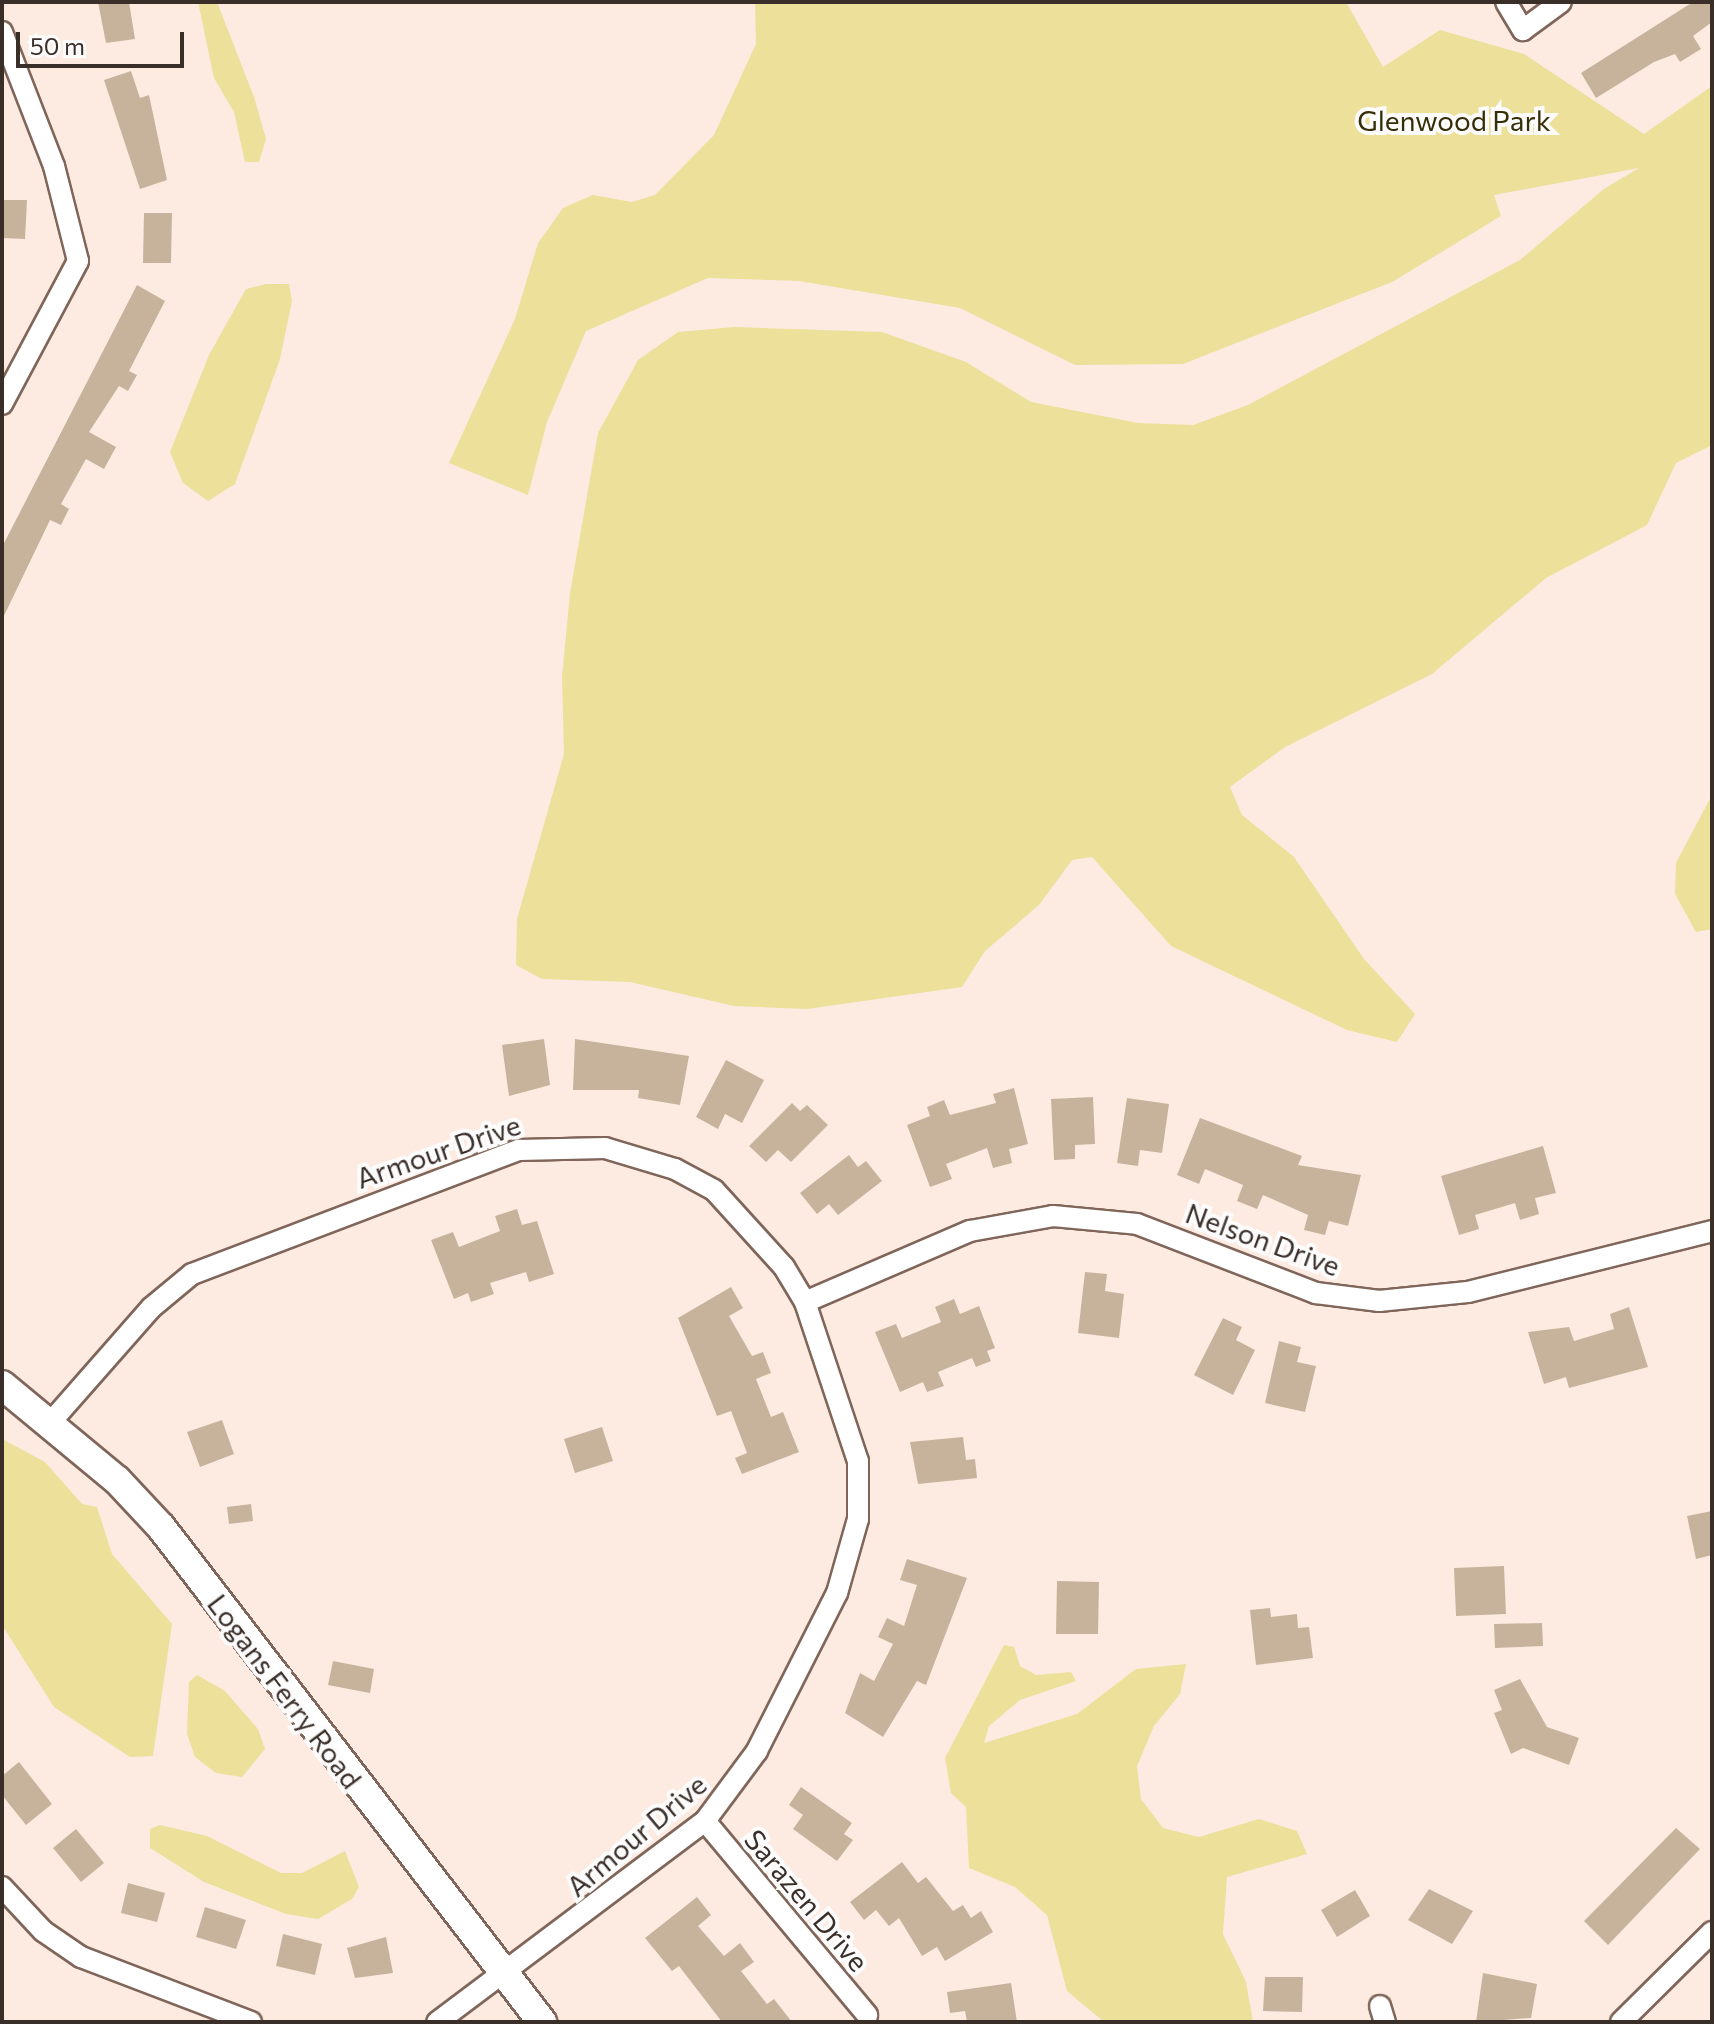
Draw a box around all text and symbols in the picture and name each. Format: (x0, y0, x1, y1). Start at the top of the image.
scale bar (20, 16, 188, 66)
text: 50 m (30, 31, 85, 60)
park label: Glenwood Park (1357, 103, 1551, 137)
street label: Armour Drive (351, 1107, 525, 1195)
street label: Nelson Drive (1181, 1196, 1345, 1282)
street label: Logans Ferry Road (201, 1587, 369, 1795)
street label: Armour Drive (560, 1767, 712, 1903)
street label: Sarazen Drive (738, 1822, 876, 1978)

